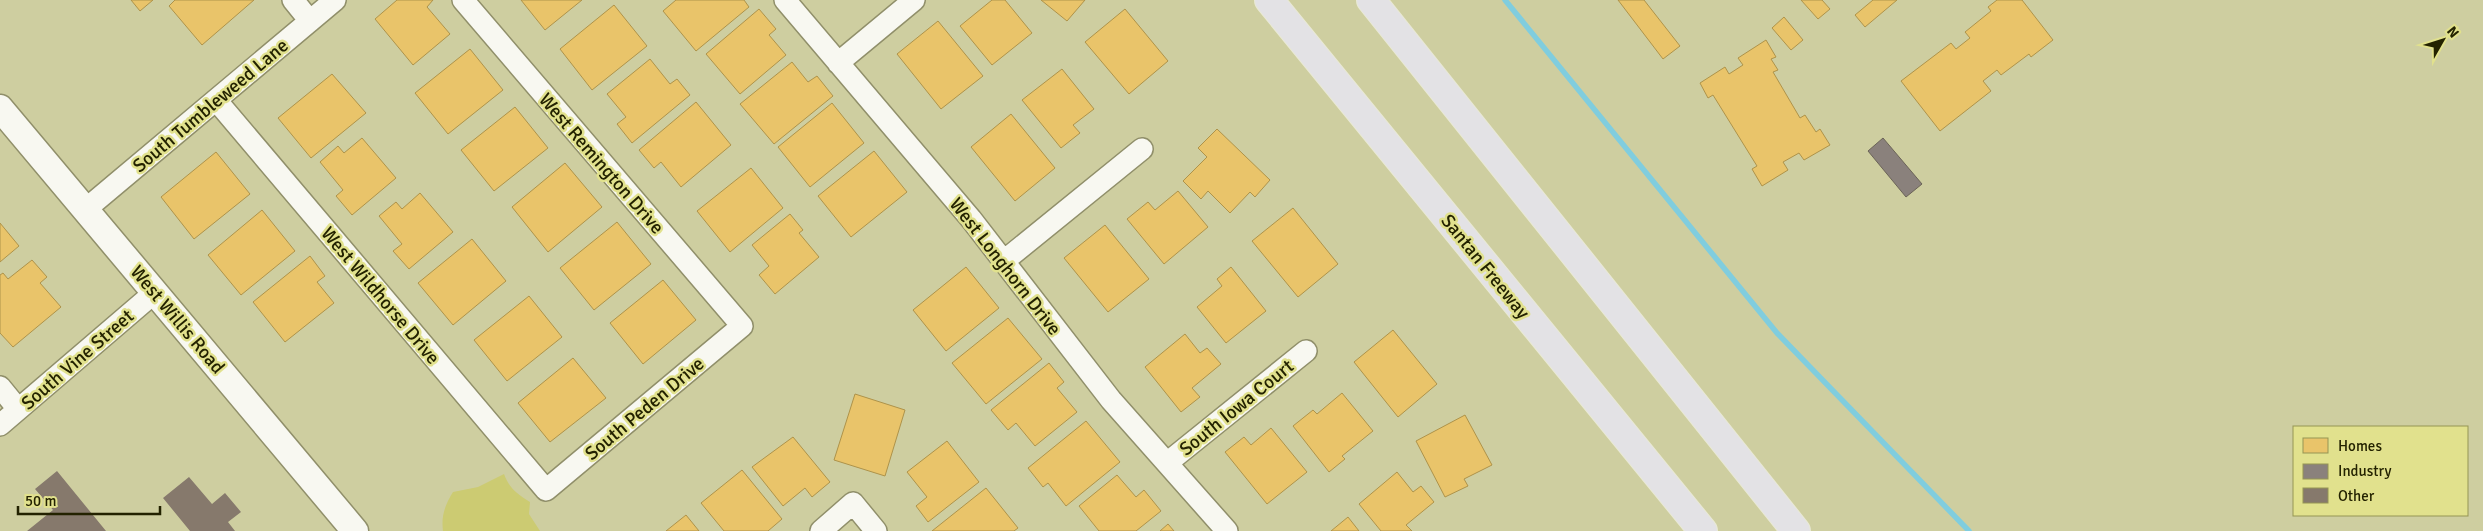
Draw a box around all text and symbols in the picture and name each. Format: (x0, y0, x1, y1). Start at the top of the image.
north arrow (2418, 15, 2468, 65)
text: N (2443, 23, 2462, 41)
street label: South Tumbleweed Lane (128, 34, 293, 178)
street label: West Remington Drive (534, 88, 669, 239)
street label: West Longhorn Drive (944, 193, 1066, 340)
street label: Santan Freeway (1436, 209, 1535, 324)
street label: West Wildhorse Drive (316, 222, 445, 369)
street label: West Willis Road (125, 260, 230, 379)
street label: South Vine Street (16, 304, 139, 415)
street label: South Peden Drive (580, 352, 709, 466)
street label: South Iowa Court (1175, 354, 1299, 461)
legend (2293, 426, 2468, 516)
text: Homes (2338, 437, 2382, 455)
text: Industry (2338, 462, 2391, 480)
scale bar (18, 484, 160, 516)
text: Other (2338, 487, 2375, 505)
text: 50 m (25, 492, 56, 510)

